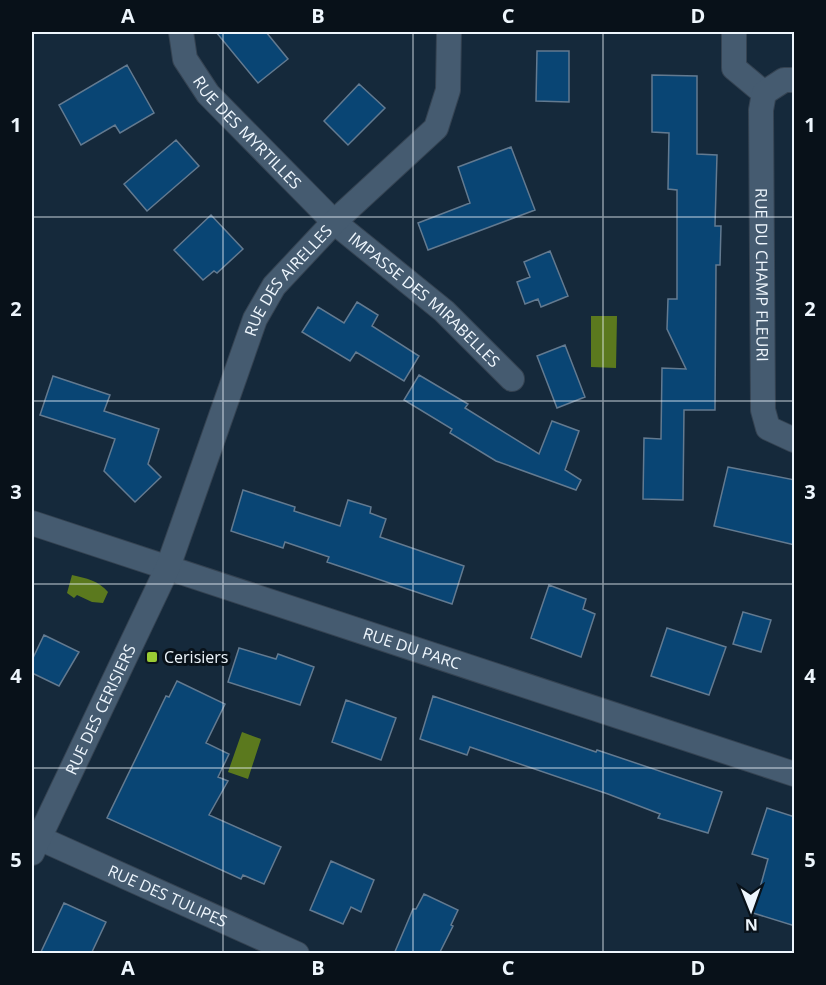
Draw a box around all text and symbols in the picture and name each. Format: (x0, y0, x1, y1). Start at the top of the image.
text: A (121, 2, 135, 29)
text: B (311, 2, 325, 29)
text: C (502, 2, 515, 29)
text: D (691, 2, 705, 29)
street label: RUE DES MYRTILLES (188, 72, 307, 194)
text: 1 (10, 111, 22, 138)
text: 1 (804, 111, 816, 138)
street label: RUE DU CHAMP FLEURI (751, 188, 774, 362)
street label: RUE DES AIRELLES (239, 220, 337, 339)
street label: IMPASSE DES MIRABELLES (344, 227, 505, 372)
text: 2 (10, 295, 22, 322)
text: 2 (804, 295, 816, 322)
text: 3 (10, 478, 22, 505)
text: 3 (804, 478, 816, 505)
street label: RUE DU PARC (360, 622, 464, 675)
street label: RUE DES CERISIERS (60, 640, 141, 778)
place label: Cerisiers (164, 646, 228, 668)
marker: Cerisiers (145, 650, 159, 664)
text: 4 (10, 662, 22, 689)
text: 4 (804, 662, 816, 689)
text: 5 (10, 846, 22, 873)
text: 5 (804, 846, 816, 873)
street label: RUE DES TULIPES (104, 859, 231, 932)
north arrow (721, 880, 781, 940)
text: N (745, 914, 758, 936)
text: A (121, 954, 135, 981)
text: B (311, 954, 325, 981)
text: C (502, 954, 515, 981)
text: D (691, 954, 705, 981)

